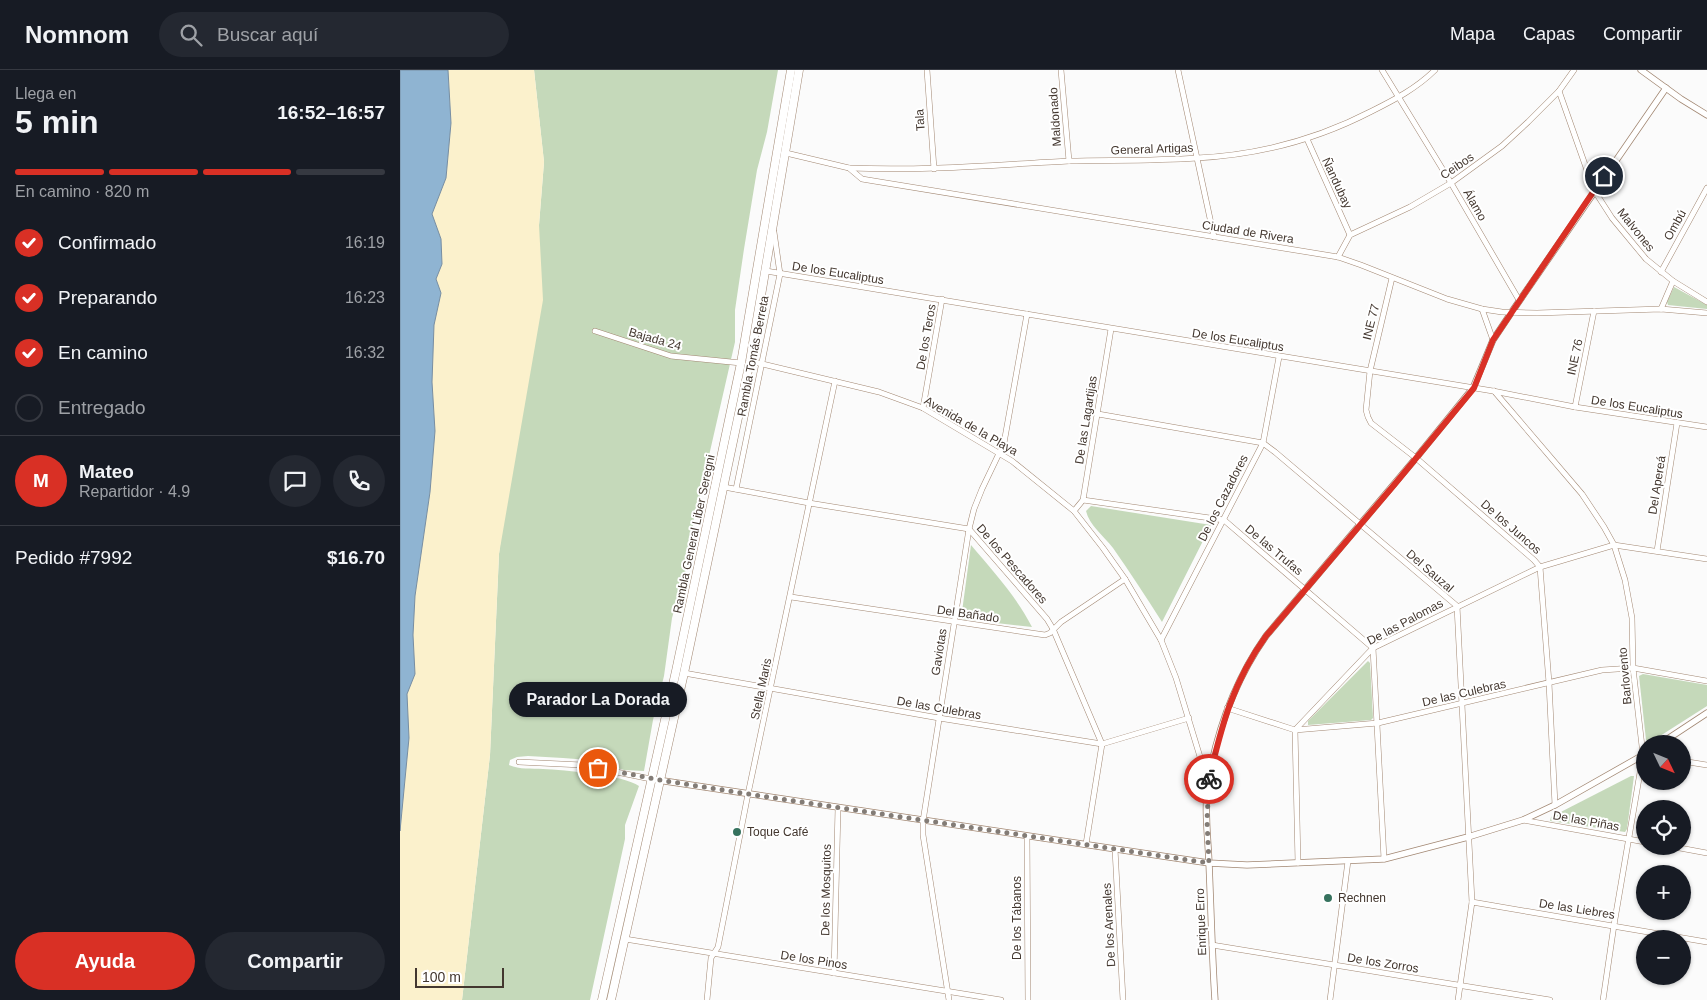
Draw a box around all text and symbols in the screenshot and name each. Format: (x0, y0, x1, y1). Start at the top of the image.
search box (159, 12, 509, 57)
text: Nomnom (25, 21, 129, 48)
icon: search (177, 21, 205, 49)
text: Buscar aquí (217, 24, 318, 45)
text: Mapa (1450, 24, 1495, 44)
text: Capas (1523, 24, 1575, 44)
text: Compartir (1603, 24, 1682, 44)
text: Llega en (15, 85, 76, 102)
street label: Maldonado (1046, 87, 1064, 147)
text: 16:52–16:57 (277, 102, 385, 123)
text: 5 min (15, 104, 99, 140)
street label: Tala (912, 108, 928, 131)
street label: General Artigas (1110, 141, 1194, 157)
street label: Ceibos (1438, 150, 1476, 182)
street label: Ñandubay (1319, 155, 1355, 211)
pin (1583, 155, 1625, 197)
icon: home (1590, 162, 1618, 190)
text: En camino · 820 m (15, 183, 149, 200)
street label: Álamo (1460, 186, 1491, 224)
street label: Malvones (1614, 206, 1658, 254)
street label: Ombú (1661, 207, 1689, 243)
street label: Ciudad de Rivera (1201, 218, 1295, 246)
icon: check (15, 229, 43, 257)
text: Confirmado (58, 232, 156, 253)
text: 16:19 (345, 234, 385, 251)
street label: De los Eucaliptus (791, 259, 885, 287)
icon: check (15, 284, 43, 312)
text: Preparando (58, 287, 157, 308)
text: 16:23 (345, 289, 385, 306)
street label: Rambla Tomás Berreta (734, 294, 772, 417)
street label: INE 77 (1360, 302, 1382, 341)
street label: De los Teros (913, 303, 939, 371)
street label: Bajada 24 (627, 325, 683, 353)
street label: De los Eucaliptus (1191, 326, 1285, 354)
street label: INE 76 (1564, 337, 1586, 376)
icon: check (15, 339, 43, 367)
text: En camino (58, 342, 148, 363)
text: 16:32 (345, 344, 385, 361)
street label: De las Lagartijas (1072, 375, 1100, 465)
street label: Avenida de la Playa (922, 393, 1021, 459)
street label: De los Eucaliptus (1590, 393, 1684, 421)
text: Entregado (58, 397, 146, 418)
street label: De los Cazadores (1195, 452, 1251, 544)
street label: Rambla General Liber Seregni (670, 453, 718, 615)
street label: Del Apereá (1645, 454, 1669, 515)
button: chat (269, 455, 321, 507)
button: phone (333, 455, 385, 507)
text: Mateo (79, 461, 134, 482)
text: M (33, 470, 49, 491)
text: Repartidor · 4.9 (79, 483, 190, 500)
street label: De los Juncos (1478, 497, 1544, 557)
street label: De los Pescadores (974, 521, 1050, 607)
street label: De las Trufas (1242, 522, 1306, 578)
text: Pedido #7992 (15, 547, 132, 568)
text: $16.70 (327, 547, 385, 568)
street label: Del Sauzal (1404, 547, 1456, 595)
street label: De las Palomas (1365, 596, 1445, 648)
street label: Del Bañado (936, 603, 1000, 625)
street label: Gaviotas (928, 628, 950, 676)
street label: Barlovento (1615, 646, 1634, 705)
street label: Stella Maris (748, 657, 774, 721)
street label: De las Culebras (1421, 677, 1507, 709)
callout: Parador La Dorada (509, 683, 687, 718)
text: Parador La Dorada (526, 691, 670, 708)
street label: De las Culebras (896, 694, 982, 722)
north arrow (1636, 735, 1691, 790)
map controls (1636, 735, 1691, 985)
pin (577, 747, 619, 789)
icon: bag (584, 754, 612, 782)
courier (1184, 754, 1234, 804)
icon: bike (1195, 765, 1223, 793)
button: locate (1636, 800, 1691, 855)
street label: De las Piñas (1552, 808, 1620, 834)
place label: Toque Café (747, 825, 809, 839)
marker: Toque Café (731, 826, 743, 838)
street label: De los Mosquitos (818, 844, 834, 936)
button: + (1636, 865, 1691, 920)
street label: De los Tábanos (1010, 876, 1024, 960)
street label: De los Arenales (1100, 883, 1118, 967)
street label: Enrique Erro (1193, 888, 1209, 956)
place label: Rechnen (1338, 891, 1386, 905)
marker: Rechnen (1322, 892, 1334, 904)
street label: De las Liebres (1538, 896, 1616, 922)
button: − (1636, 930, 1691, 985)
button: Ayuda (15, 932, 195, 990)
button: Compartir (205, 932, 385, 990)
street label: De los Pinos (780, 948, 848, 972)
street label: De los Zorros (1346, 950, 1420, 976)
scale bar (415, 965, 504, 988)
text: 100 m (422, 969, 461, 985)

